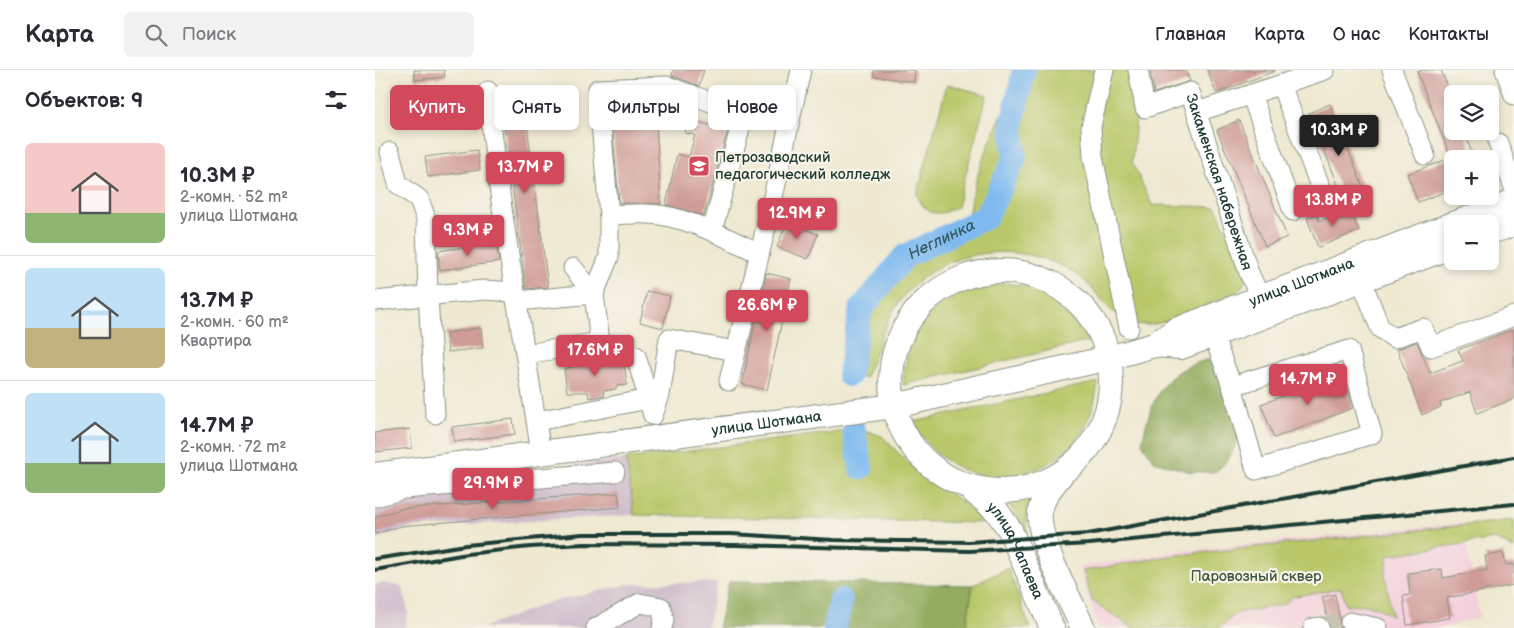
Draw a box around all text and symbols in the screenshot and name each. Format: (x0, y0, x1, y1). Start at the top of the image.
search box (124, 12, 474, 57)
text: Карта (25, 20, 94, 49)
icon: search (142, 21, 170, 49)
text: Поиск (182, 23, 236, 46)
text: Главная (1155, 24, 1226, 45)
text: Карта (1254, 24, 1305, 45)
text: О нас (1333, 24, 1380, 45)
text: Контакты (1408, 24, 1489, 45)
chip: Купить (390, 85, 484, 130)
chip: Снять (494, 85, 579, 130)
chip: Фильтры (589, 85, 698, 130)
chip: Новое (708, 85, 796, 130)
map controls (1444, 85, 1499, 270)
button: layers (1444, 85, 1499, 140)
icon: filters (322, 86, 350, 114)
text: Объектов: 9 (25, 88, 143, 113)
street label: Закаменская набережная (1181, 92, 1256, 273)
pin: 10.3M ₽ (1293, 114, 1385, 157)
text: 10.3M ₽ (1311, 121, 1368, 140)
place label: Петрозаводский педагогический колледж (715, 148, 891, 184)
button: + (1444, 150, 1499, 205)
pin: 13.7M ₽ (479, 152, 571, 194)
school or university icon: Петрозаводский педагогический колледж (687, 154, 711, 178)
text: 13.7M ₽ (497, 158, 553, 177)
icon: home (65, 163, 125, 223)
text: 10.3M ₽ (180, 163, 255, 188)
pin: 13.8M ₽ (1287, 184, 1379, 227)
text: 2-комн. · 52 m² (180, 188, 288, 207)
text: 13.8M ₽ (1305, 191, 1361, 210)
pin: 12.9M ₽ (751, 198, 843, 240)
text: 12.9M ₽ (769, 204, 825, 223)
text: улица Шотмана (180, 207, 298, 226)
pin: 9.3M ₽ (427, 214, 509, 257)
button: − (1444, 215, 1499, 270)
water label: Неглинка (905, 216, 978, 264)
text: 9.3M ₽ (443, 221, 493, 240)
street label: улица Шотмана (1247, 254, 1357, 311)
icon: home (65, 288, 125, 348)
text: 13.7M ₽ (180, 288, 253, 313)
pin: 26.6M ₽ (721, 290, 813, 332)
text: 26.6M ₽ (737, 296, 797, 315)
text: 2-комн. · 60 m² (180, 313, 289, 332)
text: Квартира (180, 332, 252, 351)
pin: 17.6M ₽ (549, 334, 641, 377)
text: 17.6M ₽ (567, 341, 623, 360)
pin: 14.7M ₽ (1262, 364, 1354, 406)
text: 14.7M ₽ (1280, 370, 1336, 389)
street label: улица Шотмана (710, 407, 823, 440)
icon: home (65, 413, 125, 473)
text: 14.7M ₽ (180, 413, 253, 438)
text: 2-комн. · 72 m² (180, 438, 286, 457)
text: улица Шотмана (180, 457, 298, 476)
pin: 29.9M ₽ (447, 468, 539, 510)
text: 29.9M ₽ (463, 474, 523, 493)
street label: улица Чапаева (983, 498, 1048, 602)
park label: Паровозный сквер (1190, 567, 1322, 586)

